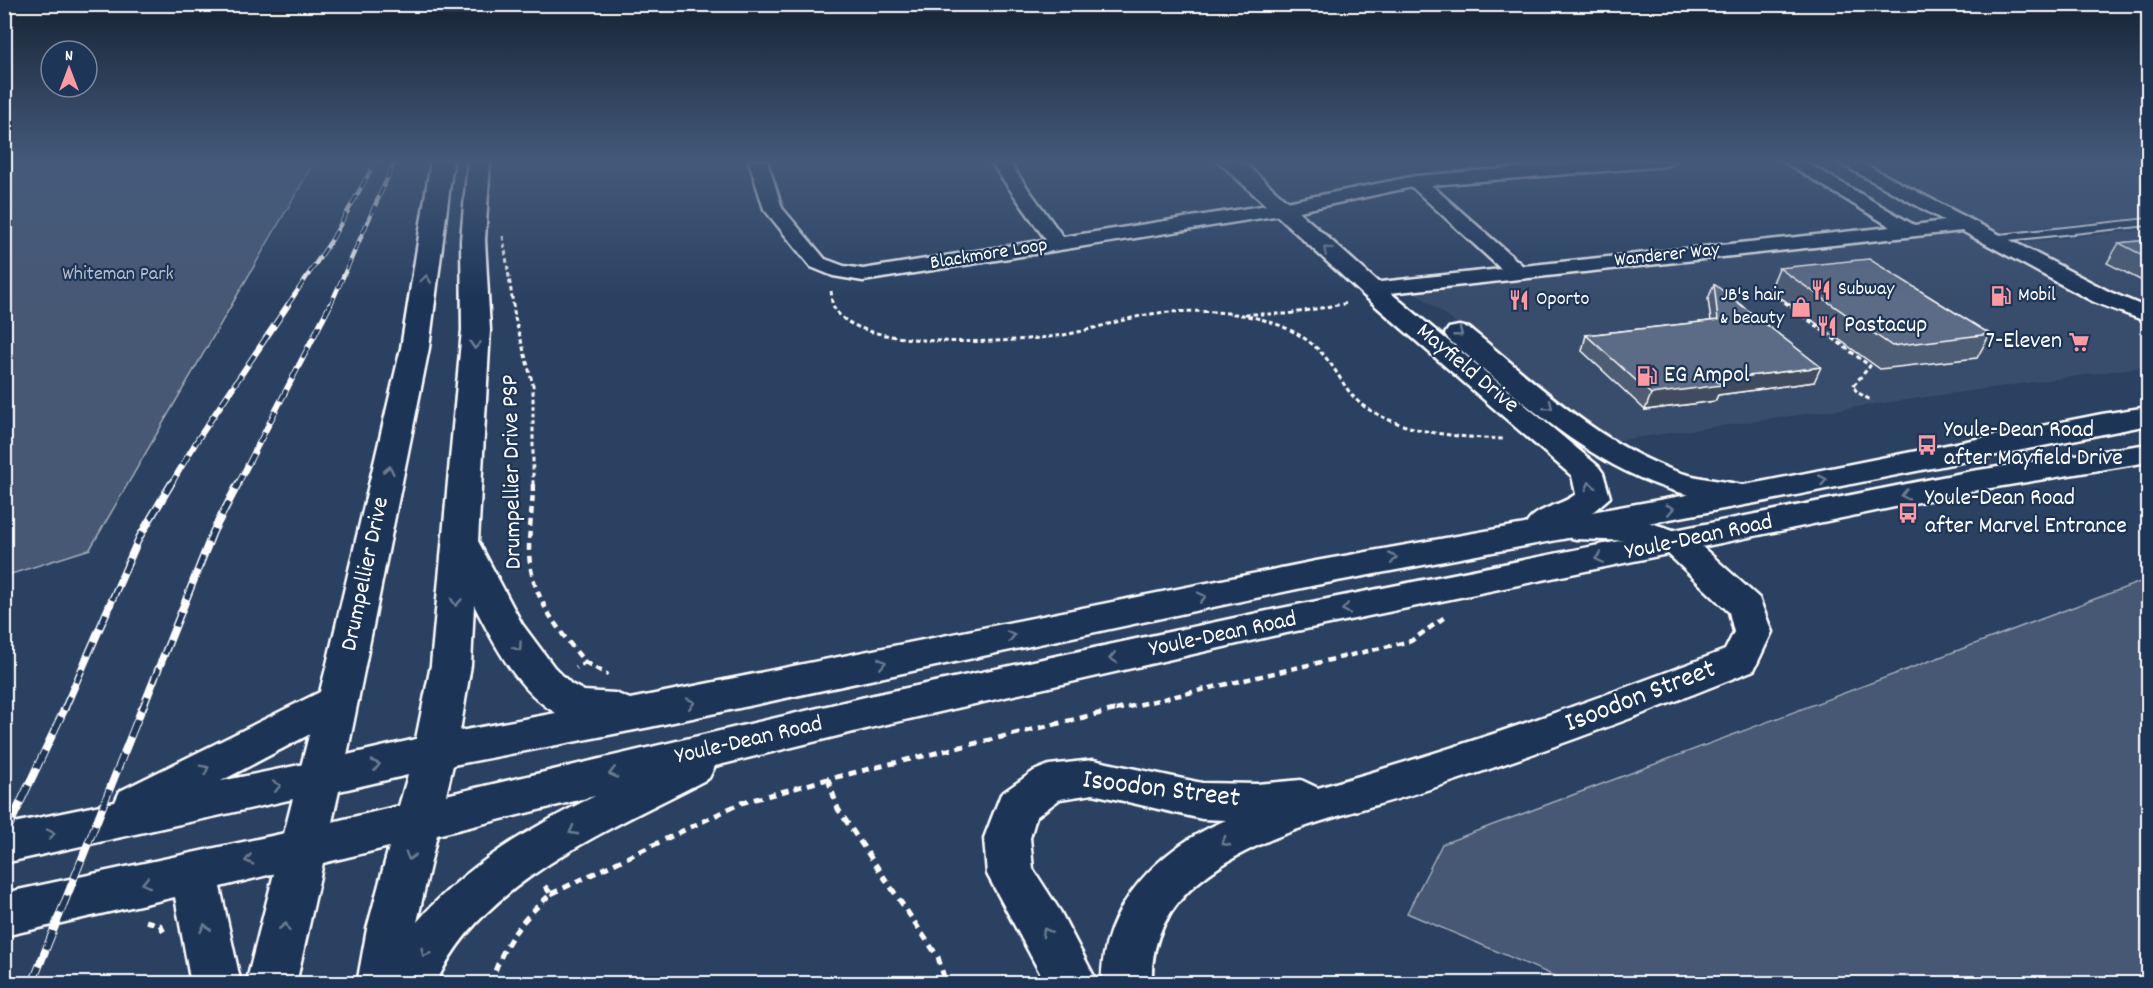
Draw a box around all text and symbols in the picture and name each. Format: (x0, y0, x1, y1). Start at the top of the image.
north arrow (39, 39, 99, 99)
text: N (65, 45, 73, 68)
street label: Blackmore Loop (928, 232, 1050, 278)
street label: Wanderer Way (1613, 236, 1722, 275)
one-way arrow (1323, 246, 1334, 257)
park label: Whiteman Park (62, 261, 174, 289)
one-way arrow (419, 274, 431, 284)
place label: Subway (1838, 276, 1895, 304)
restaurant icon: Subway (1809, 278, 1833, 302)
place label: JB's hair & beauty (1720, 282, 1785, 333)
place label: Mobil (2018, 282, 2056, 310)
fuel station icon: Mobil (1989, 284, 2013, 308)
place label: Oporto (1536, 286, 1589, 314)
restaurant icon: Oporto (1507, 288, 1531, 312)
shop icon: JB's hair & beauty (1789, 295, 1813, 319)
place label: Pastacup (1844, 309, 1927, 343)
restaurant icon: Pastacup (1815, 314, 1839, 338)
street label: Mayfield Drive (1408, 316, 1526, 422)
place label: 7-Eleven (1986, 325, 2062, 359)
one-way arrow (1452, 326, 1463, 337)
supermarket icon: 7-Eleven (2067, 330, 2091, 354)
one-way arrow (469, 341, 482, 350)
place label: EG Ampol (1664, 359, 1750, 393)
fuel station icon: EG Ampol (1635, 364, 1659, 388)
street label: Drumpellier Drive PSP (494, 374, 532, 570)
one-way arrow (1543, 399, 1554, 410)
place label: Youle-Dean Road after Mayfield Drive (1944, 414, 2123, 476)
bus stop icon: Youle-Dean Road after Mayfield Drive (1915, 433, 1939, 457)
one-way arrow (382, 466, 395, 476)
one-way arrow (1818, 474, 1828, 487)
one-way arrow (1585, 482, 1598, 492)
place label: Youle-Dean Road after Marvel Entrance (1925, 482, 2127, 544)
one-way arrow (1900, 488, 1910, 501)
street label: Drumpellier Drive (333, 494, 399, 654)
bus stop icon: Youle-Dean Road after Marvel Entrance (1896, 501, 1920, 525)
one-way arrow (1664, 503, 1674, 516)
street label: Youle-Dean Road (1622, 506, 1776, 570)
one-way arrow (1595, 551, 1605, 564)
one-way arrow (1388, 552, 1398, 565)
one-way arrow (1197, 591, 1207, 604)
one-way arrow (450, 598, 463, 607)
one-way arrow (1342, 602, 1352, 615)
street label: Youle-Dean Road (1146, 603, 1300, 667)
one-way arrow (1006, 631, 1016, 644)
one-way arrow (511, 641, 522, 652)
one-way arrow (1108, 651, 1118, 664)
street label: Isoodon Street (1560, 651, 1722, 745)
one-way arrow (877, 657, 887, 670)
one-way arrow (686, 697, 696, 710)
street label: Youle-Dean Road (672, 708, 826, 774)
one-way arrow (371, 759, 381, 772)
street label: Isoodon Street (1080, 761, 1242, 821)
one-way arrow (199, 765, 209, 776)
one-way arrow (608, 765, 618, 778)
one-way arrow (272, 781, 282, 794)
one-way arrow (568, 824, 579, 835)
one-way arrow (45, 828, 55, 841)
one-way arrow (1221, 835, 1231, 846)
one-way arrow (404, 850, 417, 860)
one-way arrow (244, 853, 254, 866)
one-way arrow (142, 876, 152, 889)
one-way arrow (277, 922, 290, 932)
one-way arrow (199, 923, 212, 933)
one-way arrow (1042, 928, 1053, 938)
one-way arrow (421, 947, 433, 958)

